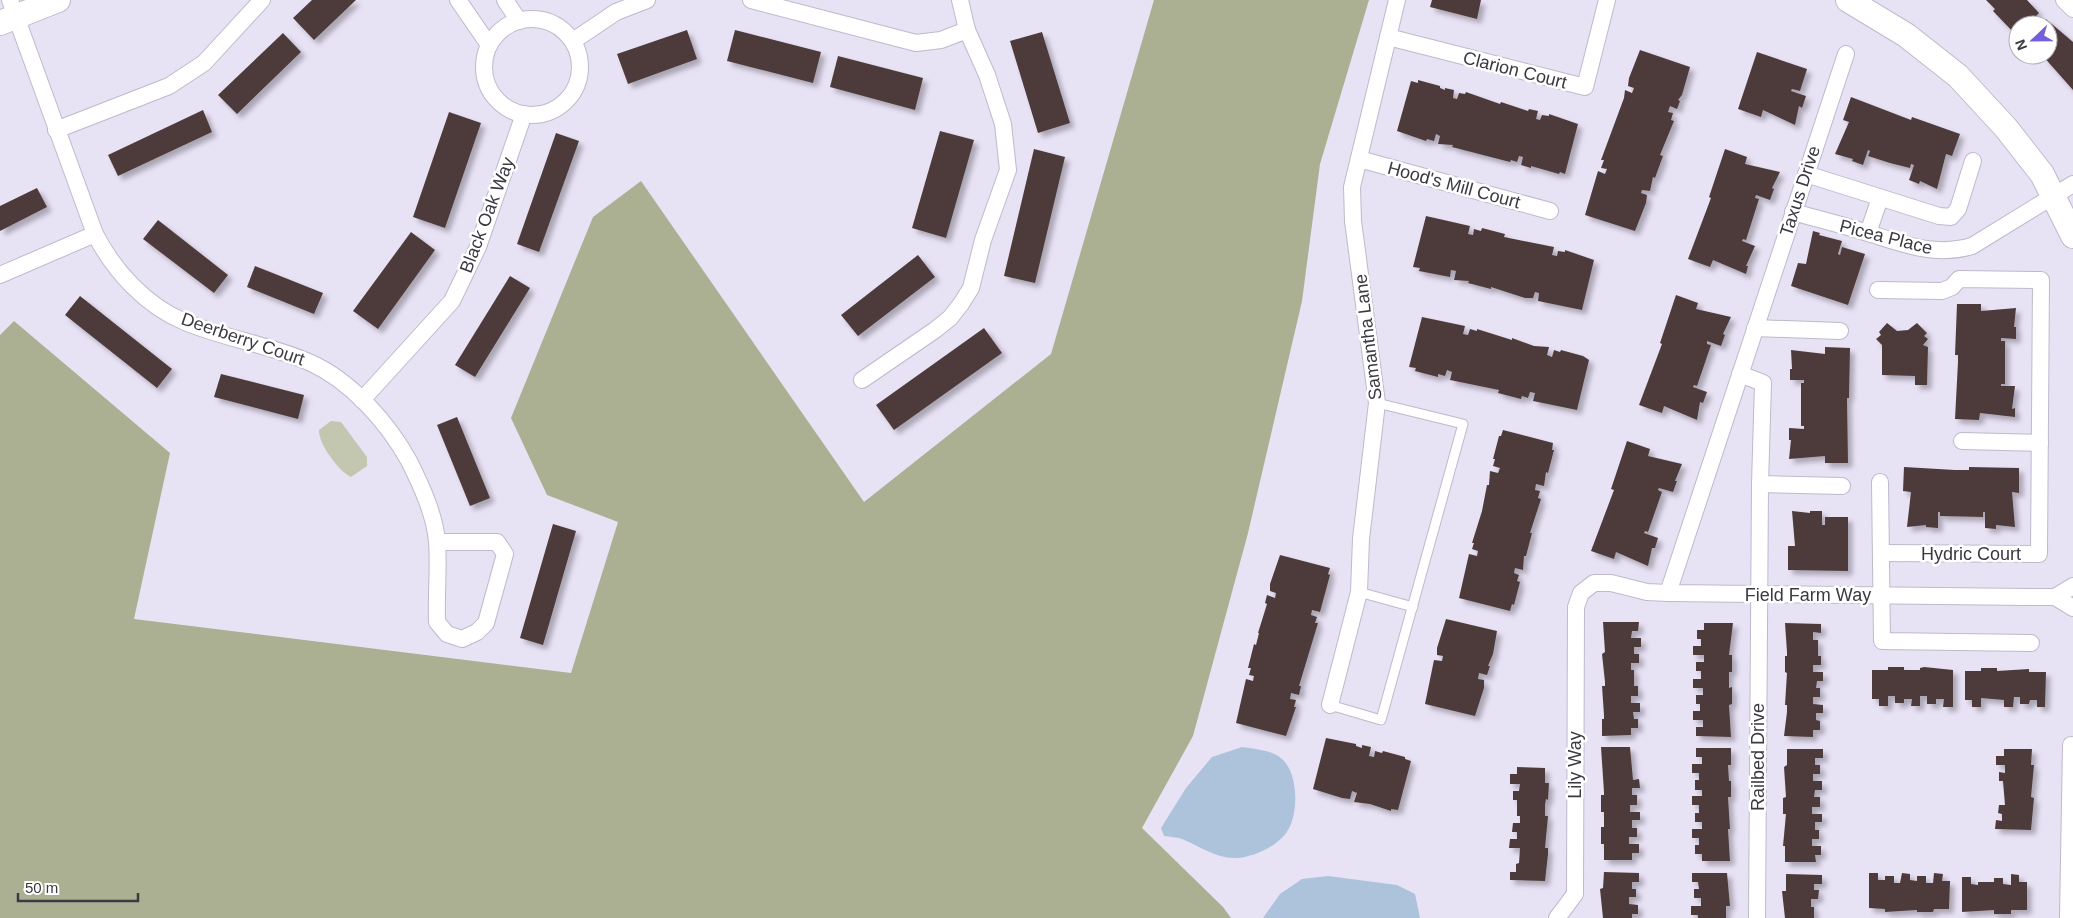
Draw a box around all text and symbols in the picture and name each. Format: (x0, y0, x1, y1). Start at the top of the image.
north arrow (2008, 15, 2058, 65)
text: N (2012, 37, 2030, 53)
street label: Clarion Court (1461, 47, 1569, 93)
street label: Taxus Drive (1776, 143, 1824, 239)
street label: Black Oak Way (456, 154, 518, 276)
street label: Hood's Mill Court (1385, 158, 1523, 212)
street label: Picea Place (1837, 216, 1935, 258)
street label: Samantha Lane (1350, 273, 1386, 401)
street label: Deerberry Court (179, 309, 307, 369)
street label: Hydric Court (1921, 544, 2021, 564)
street label: Field Farm Way (1745, 585, 1871, 605)
street label: Railbed Drive (1748, 703, 1768, 811)
street label: Lily Way (1565, 731, 1585, 799)
scale bar (18, 870, 138, 902)
text: 50 m (25, 879, 58, 896)

